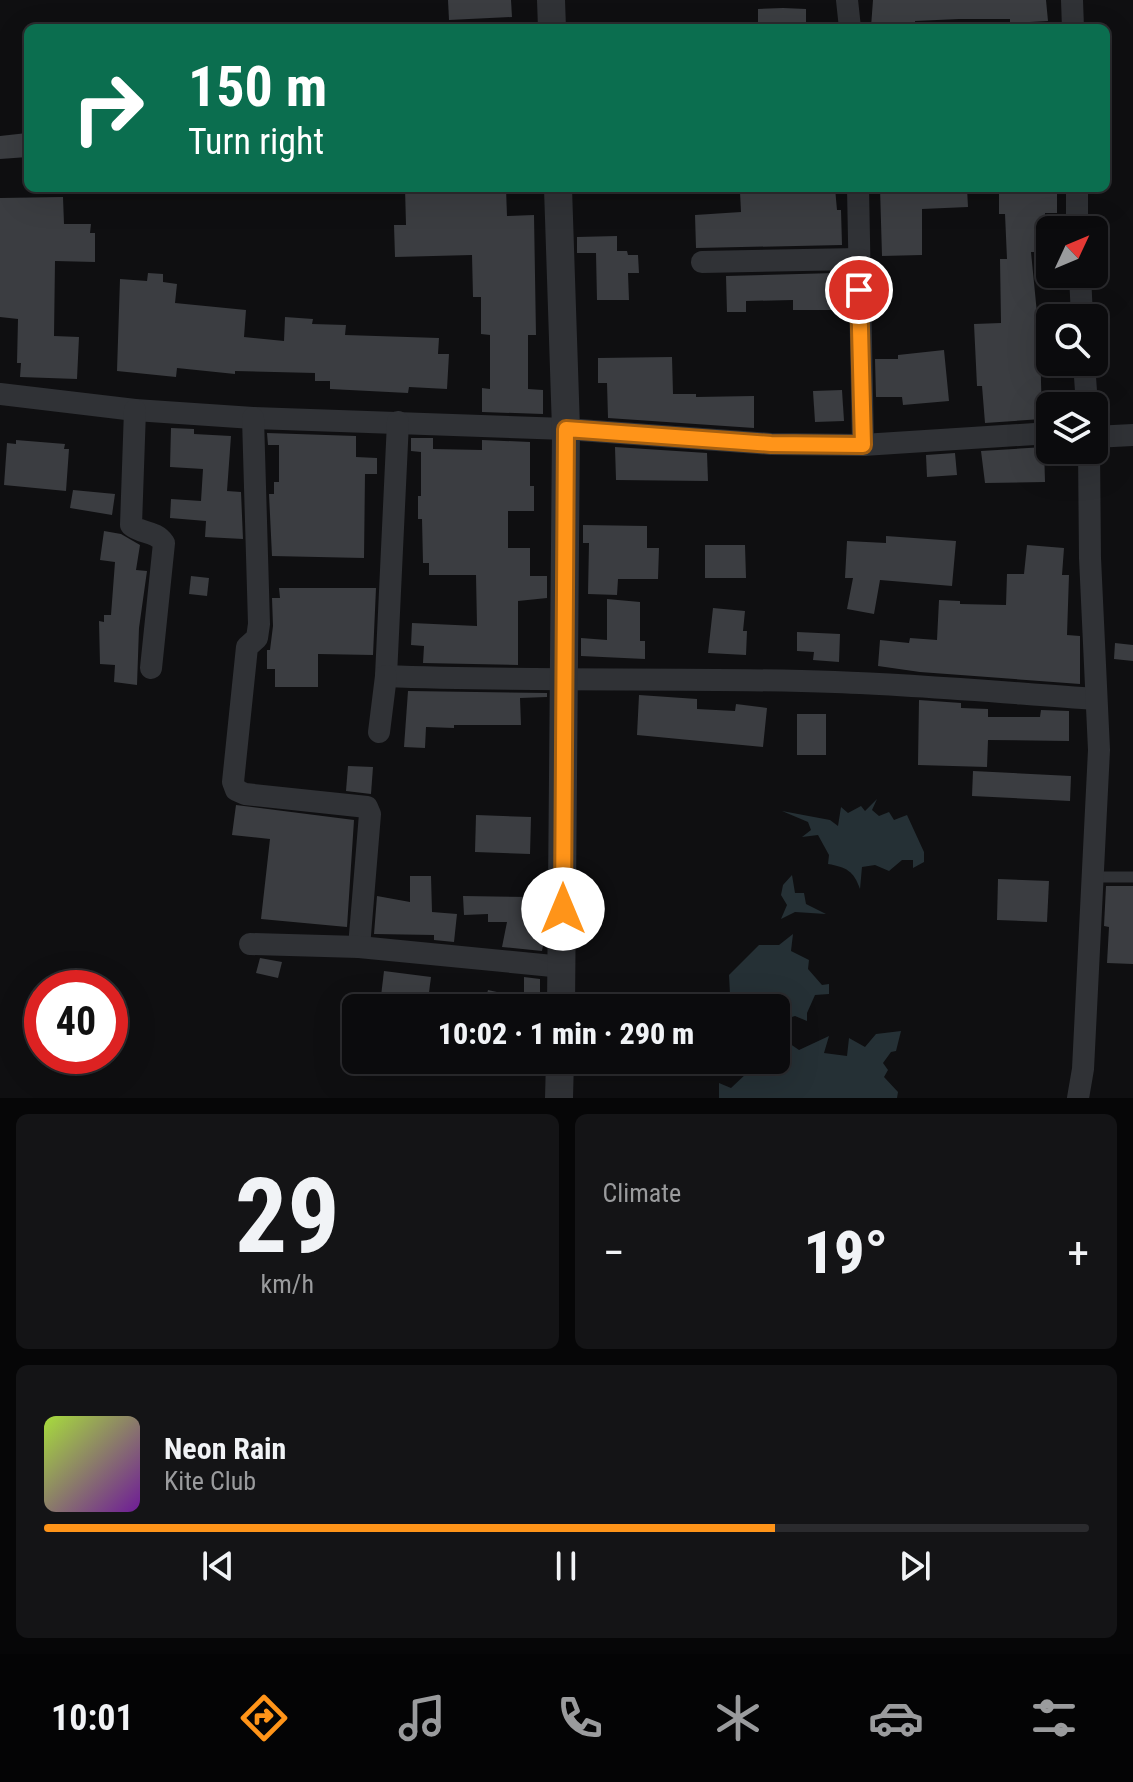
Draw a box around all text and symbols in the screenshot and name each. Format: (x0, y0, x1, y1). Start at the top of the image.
text: 150 m (188, 54, 327, 120)
icon: right (56, 56, 160, 160)
text: Turn right (188, 121, 324, 163)
north arrow (1036, 216, 1108, 288)
map controls (1036, 216, 1108, 464)
pin (825, 256, 893, 324)
icon: arrive (837, 268, 881, 312)
button: search (1036, 304, 1108, 376)
button: layers (1036, 392, 1108, 464)
position arrow (521, 867, 605, 951)
speed limit sign: 40 (24, 970, 128, 1074)
text: 10:02 · 1 min · 290 m (438, 1016, 694, 1051)
text: 29 (235, 1156, 340, 1277)
text: Climate (603, 1178, 681, 1208)
text: 19° (804, 1217, 888, 1288)
text: − (603, 1227, 625, 1279)
text: + (1067, 1227, 1089, 1279)
text: km/h (261, 1269, 314, 1299)
text: Neon Rain (164, 1431, 286, 1466)
text: Kite Club (164, 1466, 256, 1496)
icon: previous (196, 1544, 240, 1588)
icon: pause (544, 1544, 588, 1588)
icon: next (893, 1544, 937, 1588)
icon: directions (236, 1690, 292, 1746)
icon: music (394, 1690, 450, 1746)
icon: phone (552, 1690, 608, 1746)
icon: climate (710, 1690, 766, 1746)
icon: car (868, 1690, 924, 1746)
icon: filters (1026, 1690, 1082, 1746)
text: 10:01 (51, 1697, 134, 1739)

